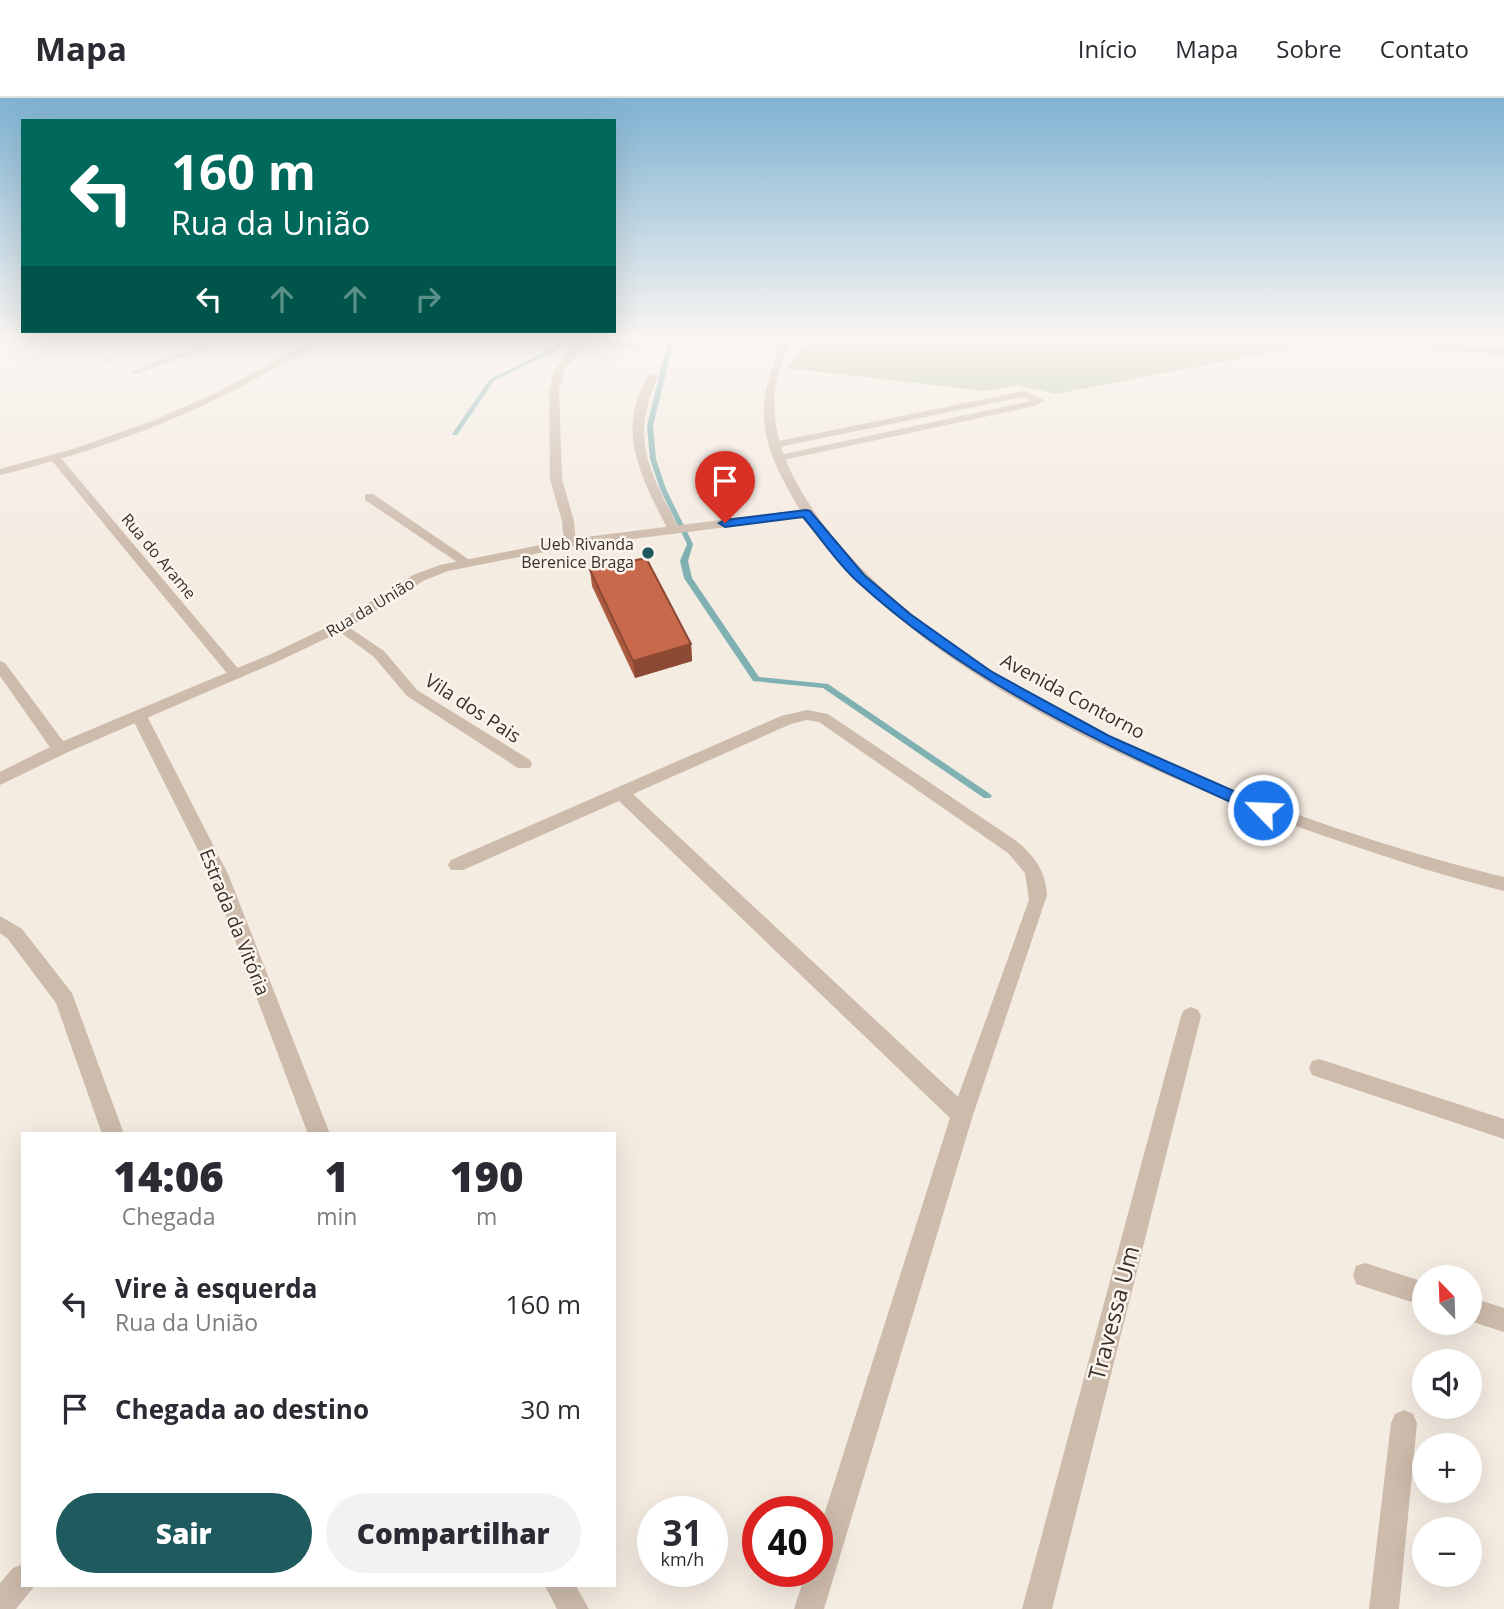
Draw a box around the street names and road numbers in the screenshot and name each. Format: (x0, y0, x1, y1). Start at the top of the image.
street label: Rua do Arame (117, 508, 201, 604)
street label: Rua da União (322, 572, 418, 642)
street label: Avenida Contorno (996, 647, 1150, 745)
street label: Vila dos Pais (420, 667, 526, 749)
street label: Estrada da Vitória (194, 845, 276, 999)
street label: Travessa Um (1080, 1242, 1146, 1384)

